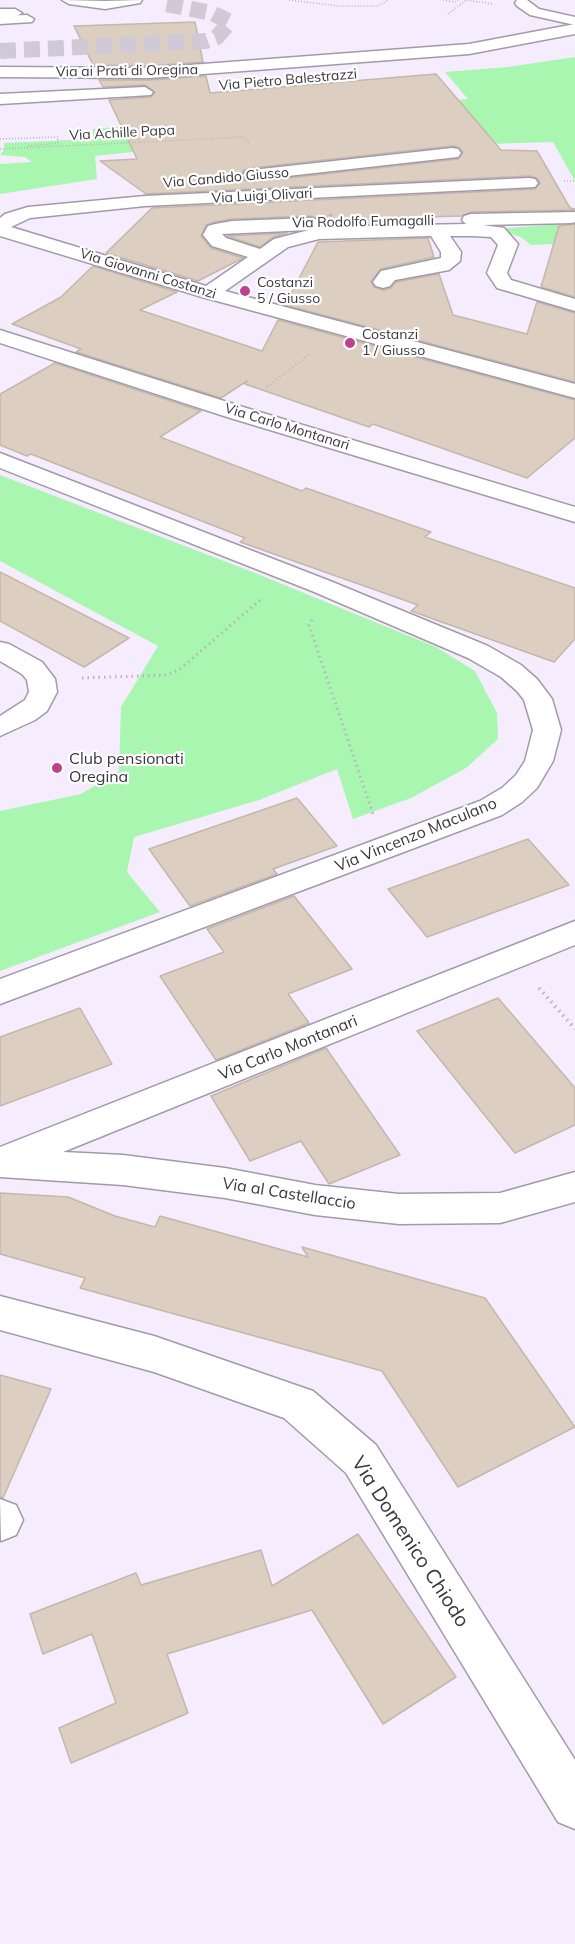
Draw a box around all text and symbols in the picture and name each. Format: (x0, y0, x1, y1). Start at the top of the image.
street label: Via ai Prati di Oregina (56, 61, 198, 81)
street label: Via Pietro Balestrazzi (218, 66, 358, 94)
street label: Via Achille Papa (69, 122, 175, 144)
street label: Via Candido Giusso (162, 164, 290, 192)
street label: Via Luigi Olivari (211, 185, 313, 207)
street label: Via Rodolfo Fumagalli (292, 212, 434, 232)
street label: Via Giovanni Costanzi (78, 245, 218, 303)
place label: Costanzi 5 / Giusso (257, 275, 320, 308)
marker: Costanzi 5 / Giusso (238, 284, 252, 298)
place label: Costanzi 1 / Giusso (362, 327, 425, 360)
marker: Costanzi 1 / Giusso (343, 336, 357, 350)
street label: Via Carlo Montanari (223, 400, 351, 454)
place label: Club pensionati Oregina (69, 749, 184, 787)
marker: Club pensionati Oregina (50, 761, 64, 775)
street label: Via Vincenzo Maculano (332, 794, 500, 876)
street label: Via Carlo Montanari (216, 1011, 360, 1085)
street label: Via al Castellaccio (221, 1174, 357, 1214)
street label: Via Domenico Chiodo (346, 1452, 474, 1632)

